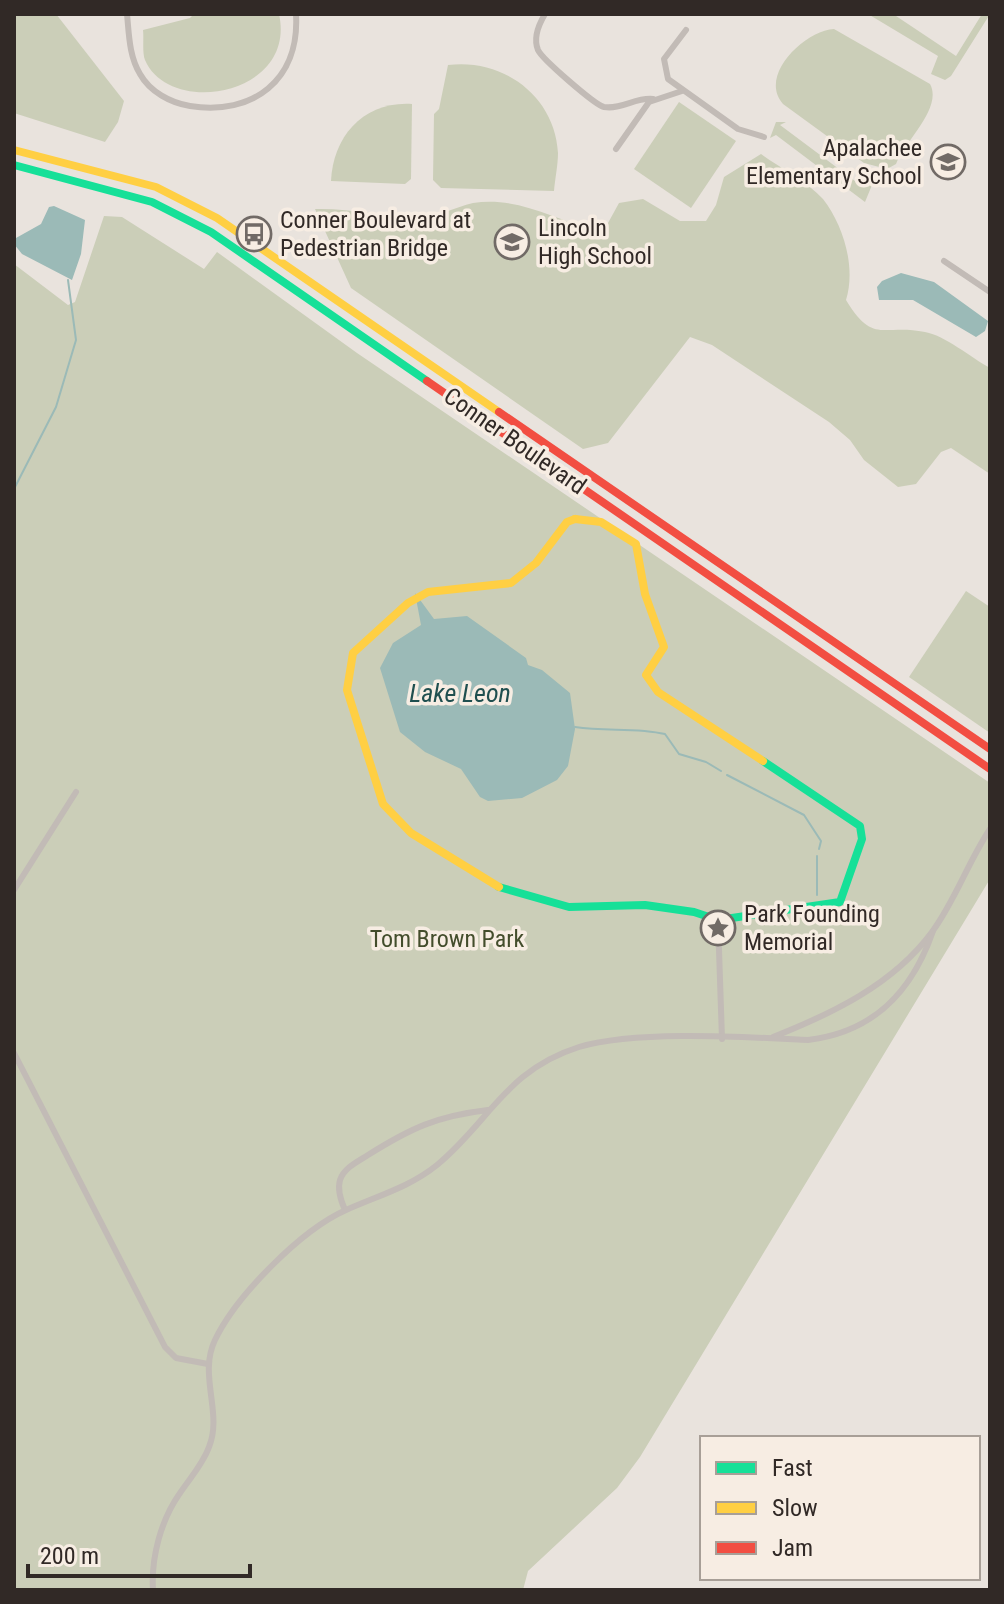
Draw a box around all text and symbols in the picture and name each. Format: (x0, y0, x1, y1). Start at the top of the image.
place label: Apalachee Elementary School (746, 134, 922, 190)
school or university icon: Apalachee Elementary School (929, 143, 967, 181)
place label: Conner Boulevard at Pedestrian Bridge (280, 206, 471, 262)
place label: Lincoln High School (538, 214, 652, 270)
bus stop icon: Conner Boulevard at Pedestrian Bridge (235, 215, 273, 253)
school or university icon: Lincoln High School (493, 223, 531, 261)
street label: Conner Boulevard (439, 382, 591, 500)
water label: Lake Leon (409, 678, 511, 708)
place label: Park Founding Memorial (744, 900, 880, 956)
place icon: Park Founding Memorial (699, 909, 737, 947)
park label: Tom Brown Park (370, 925, 525, 953)
legend (700, 1436, 980, 1580)
text: Fast (772, 1454, 813, 1482)
text: Slow (772, 1494, 818, 1522)
scale bar (28, 1528, 250, 1578)
text: Jam (772, 1534, 813, 1562)
text: 200 m (40, 1542, 99, 1570)

